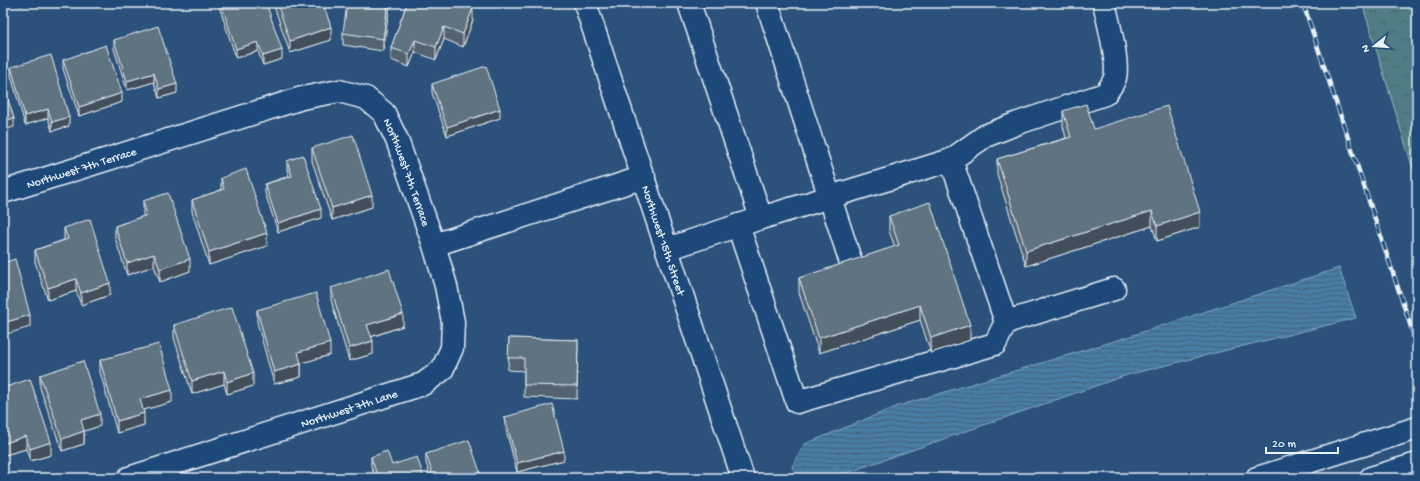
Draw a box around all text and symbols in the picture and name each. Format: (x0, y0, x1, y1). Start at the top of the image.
north arrow (1354, 26, 1394, 66)
text: N (1360, 43, 1373, 54)
street label: Northwest 7th Terrace (379, 117, 432, 229)
street label: Northwest 7th Terrace (25, 145, 139, 193)
street label: Northwest 15th Street (637, 184, 687, 299)
street label: Northwest 7th Lane (300, 387, 400, 432)
scale bar (1266, 429, 1338, 455)
text: 20 m (1272, 438, 1297, 452)

